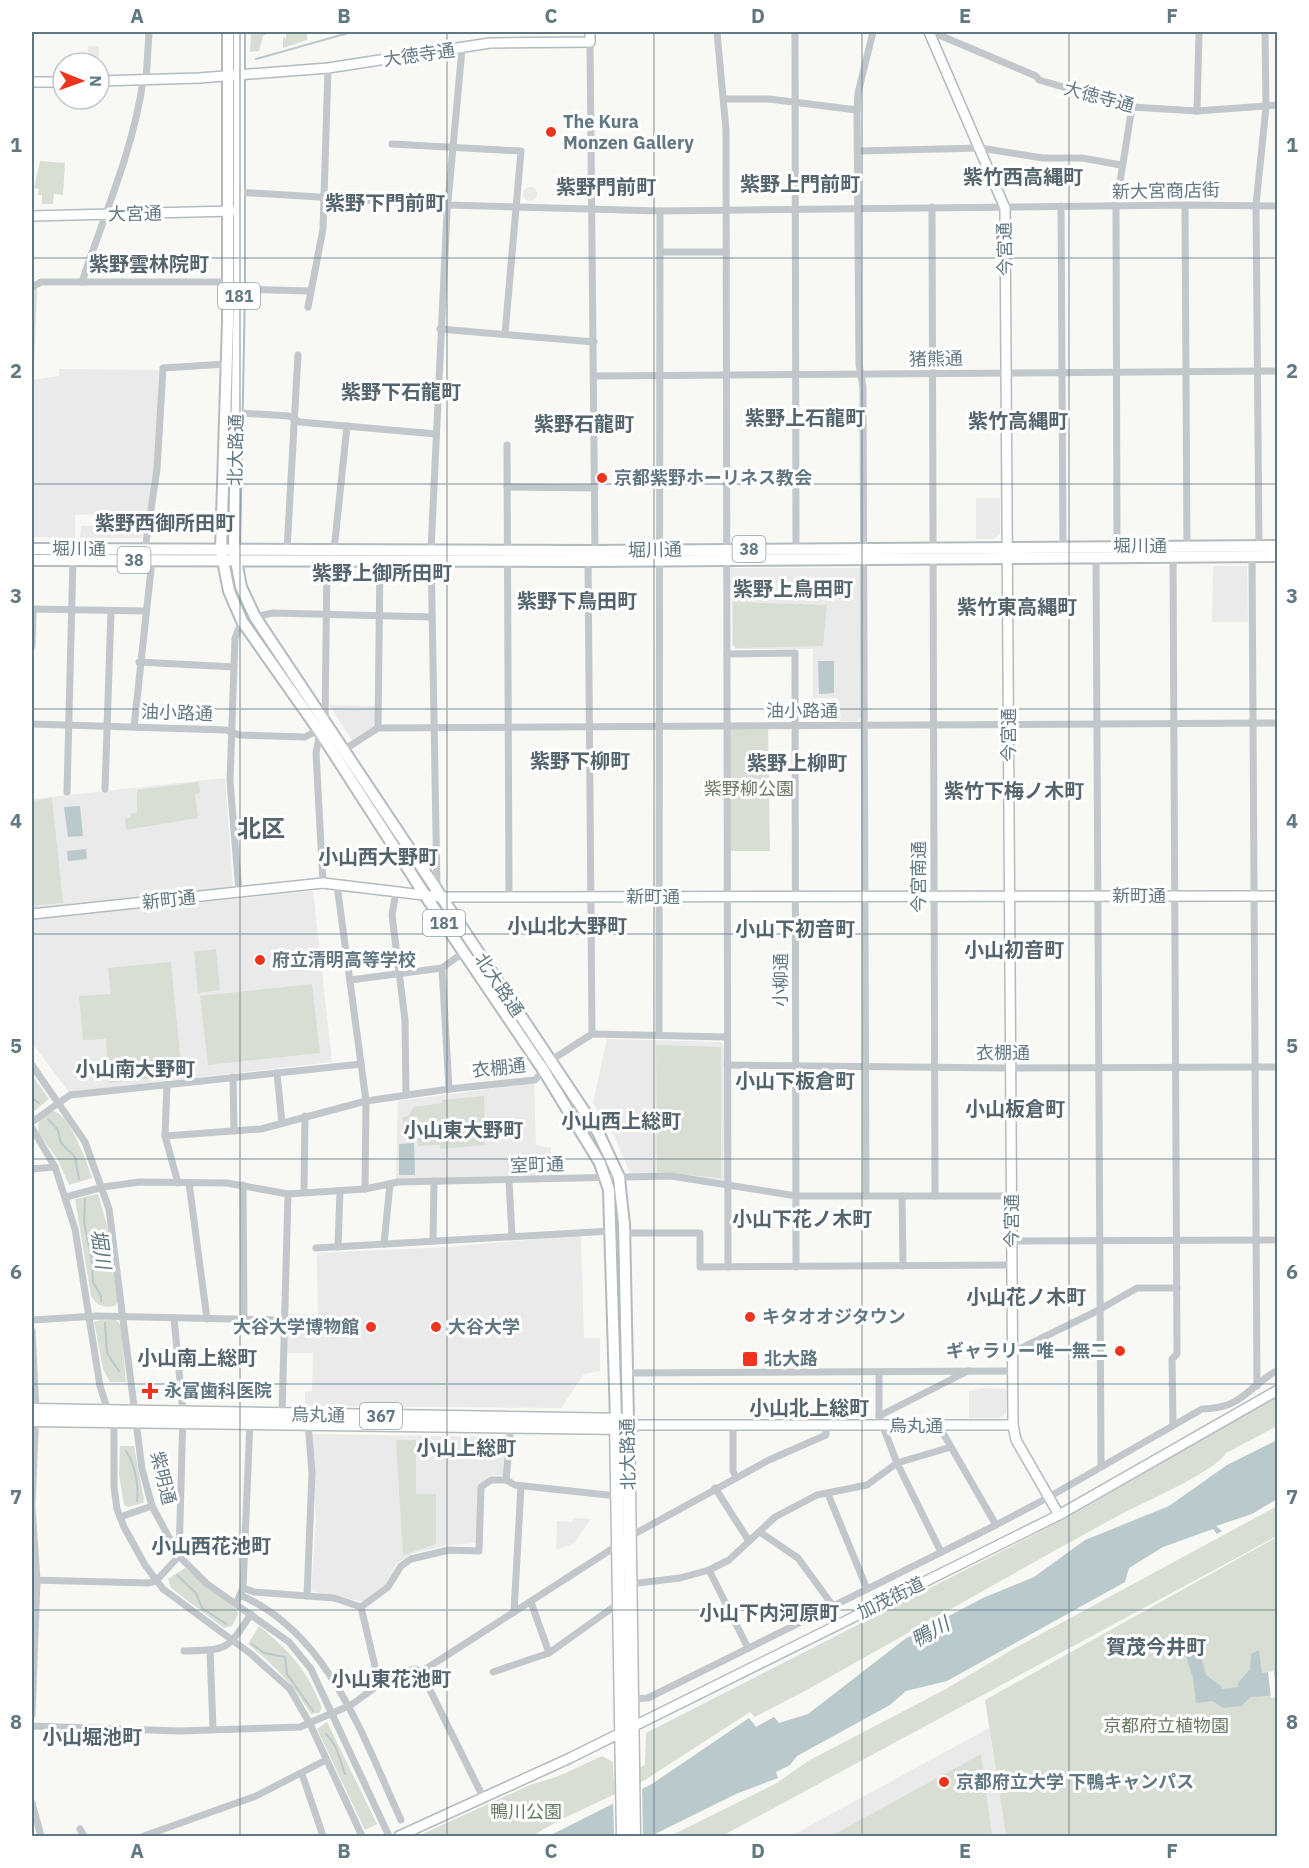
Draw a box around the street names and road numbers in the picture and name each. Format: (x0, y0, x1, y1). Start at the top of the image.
street label: 大徳寺通 (382, 38, 456, 71)
street label: 大徳寺通 (1061, 76, 1137, 117)
street label: 新大宮商店街 (1112, 178, 1220, 203)
street label: 大宮通 (108, 202, 162, 225)
street label: 今宮通 (993, 222, 1016, 276)
road number: 181 (218, 283, 260, 309)
street label: 猪熊通 (909, 347, 963, 370)
street label: 北大路通 (223, 414, 248, 486)
street label: 堀川通 (1113, 534, 1167, 557)
road number: 38 (732, 536, 766, 562)
street label: 堀川通 (52, 537, 106, 560)
street label: 堀川通 (628, 538, 682, 561)
road number: 38 (118, 547, 150, 573)
street label: 油小路通 (766, 699, 838, 722)
street label: 油小路通 (141, 700, 213, 725)
street label: 今宮通 (997, 708, 1020, 762)
street label: 今宮南通 (907, 841, 930, 913)
street label: 新町通 (1112, 884, 1166, 907)
street label: 新町通 (141, 885, 197, 914)
street label: 新町通 (626, 885, 680, 908)
road number: 181 (423, 910, 465, 936)
street label: 北大路通 (470, 948, 529, 1021)
street label: 小柳通 (769, 953, 792, 1007)
street label: 衣棚通 (976, 1041, 1030, 1064)
street label: 衣棚通 (471, 1053, 527, 1082)
street label: 室町通 (510, 1152, 564, 1177)
street label: 今宮通 (1000, 1194, 1023, 1248)
street label: 烏丸通 (291, 1403, 345, 1426)
road number: 367 (360, 1403, 402, 1429)
street label: 烏丸通 (889, 1414, 943, 1437)
street label: 北大路通 (615, 1418, 640, 1490)
street label: 紫明通 (146, 1449, 181, 1507)
street label: 加茂街道 (853, 1571, 928, 1624)

